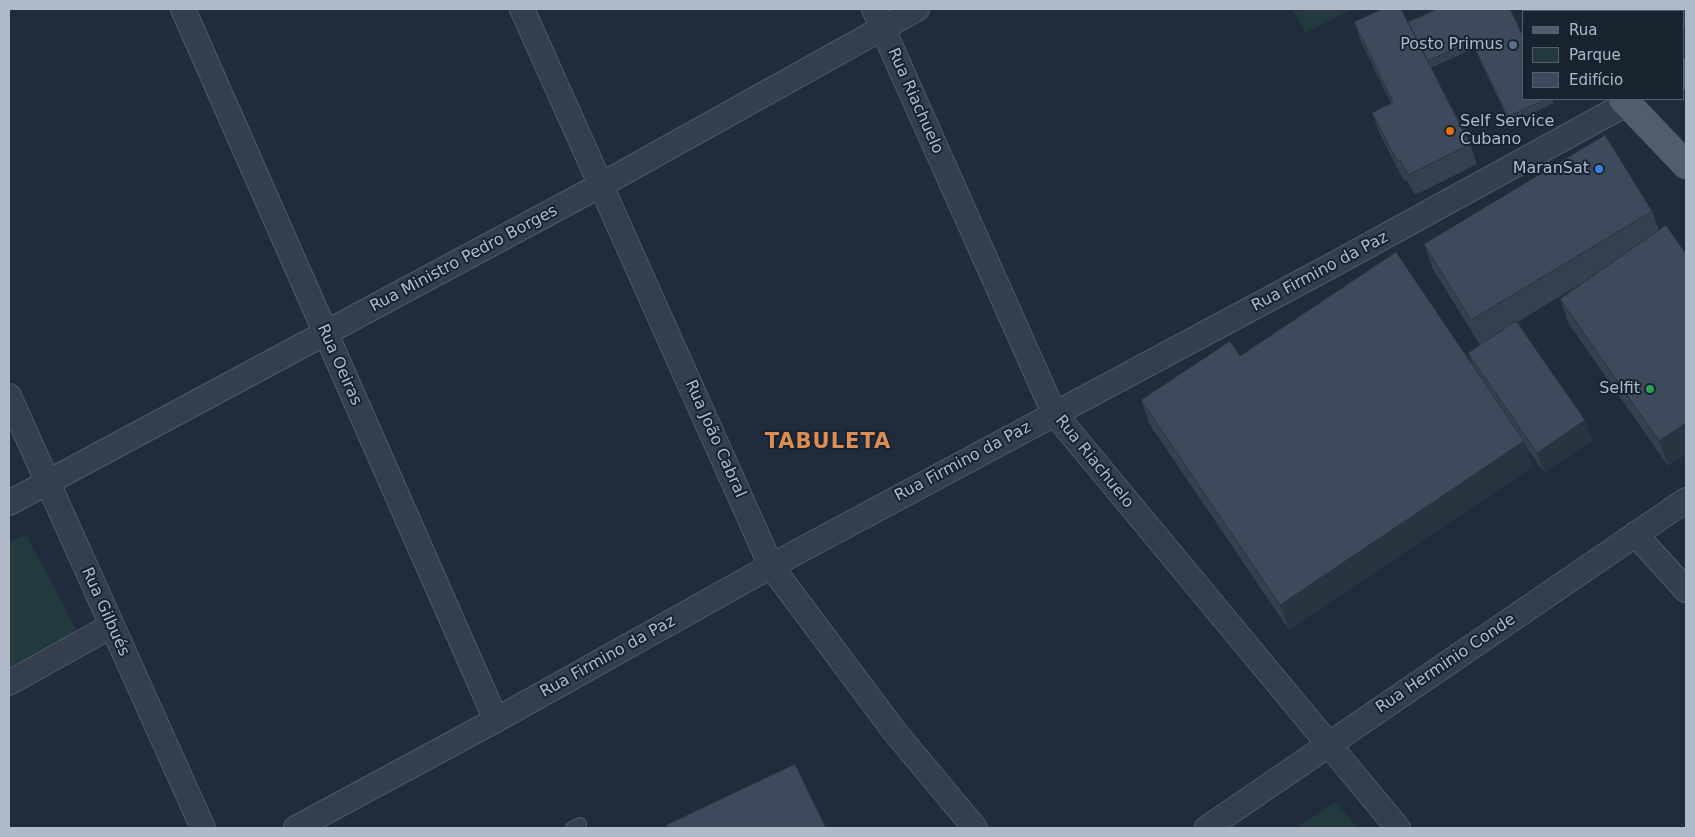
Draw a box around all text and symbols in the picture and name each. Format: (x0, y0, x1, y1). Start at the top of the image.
legend (1522, 10, 1685, 100)
text: Rua (1569, 21, 1597, 39)
place label: Posto Primus (1400, 35, 1503, 55)
marker: Posto Primus (1507, 39, 1519, 51)
street label: Rua Riachuelo (883, 45, 947, 157)
text: Parque (1569, 46, 1621, 64)
text: Edifício (1569, 71, 1623, 89)
place label: Self Service Cubano (1460, 112, 1554, 150)
marker: Self Service Cubano (1444, 125, 1456, 137)
place label: MaranSat (1513, 159, 1589, 179)
marker: MaranSat (1593, 163, 1605, 175)
street label: Rua Ministro Pedro Borges (367, 201, 561, 317)
street label: Rua Firmino da Paz (1249, 228, 1391, 316)
street label: Rua Oeiras (313, 321, 365, 409)
street label: Rua João Cabral (680, 377, 750, 501)
place label: Selfit (1599, 379, 1640, 399)
marker: Selfit (1644, 383, 1656, 395)
street label: Rua Riachuelo (1051, 412, 1137, 512)
street label: Rua Firmino da Paz (892, 418, 1034, 506)
district label: TABULETA (764, 430, 892, 456)
street label: Rua Gilbués (77, 565, 133, 659)
street label: Rua Herminio Conde (1373, 610, 1519, 718)
street label: Rua Firmino da Paz (537, 612, 679, 702)

